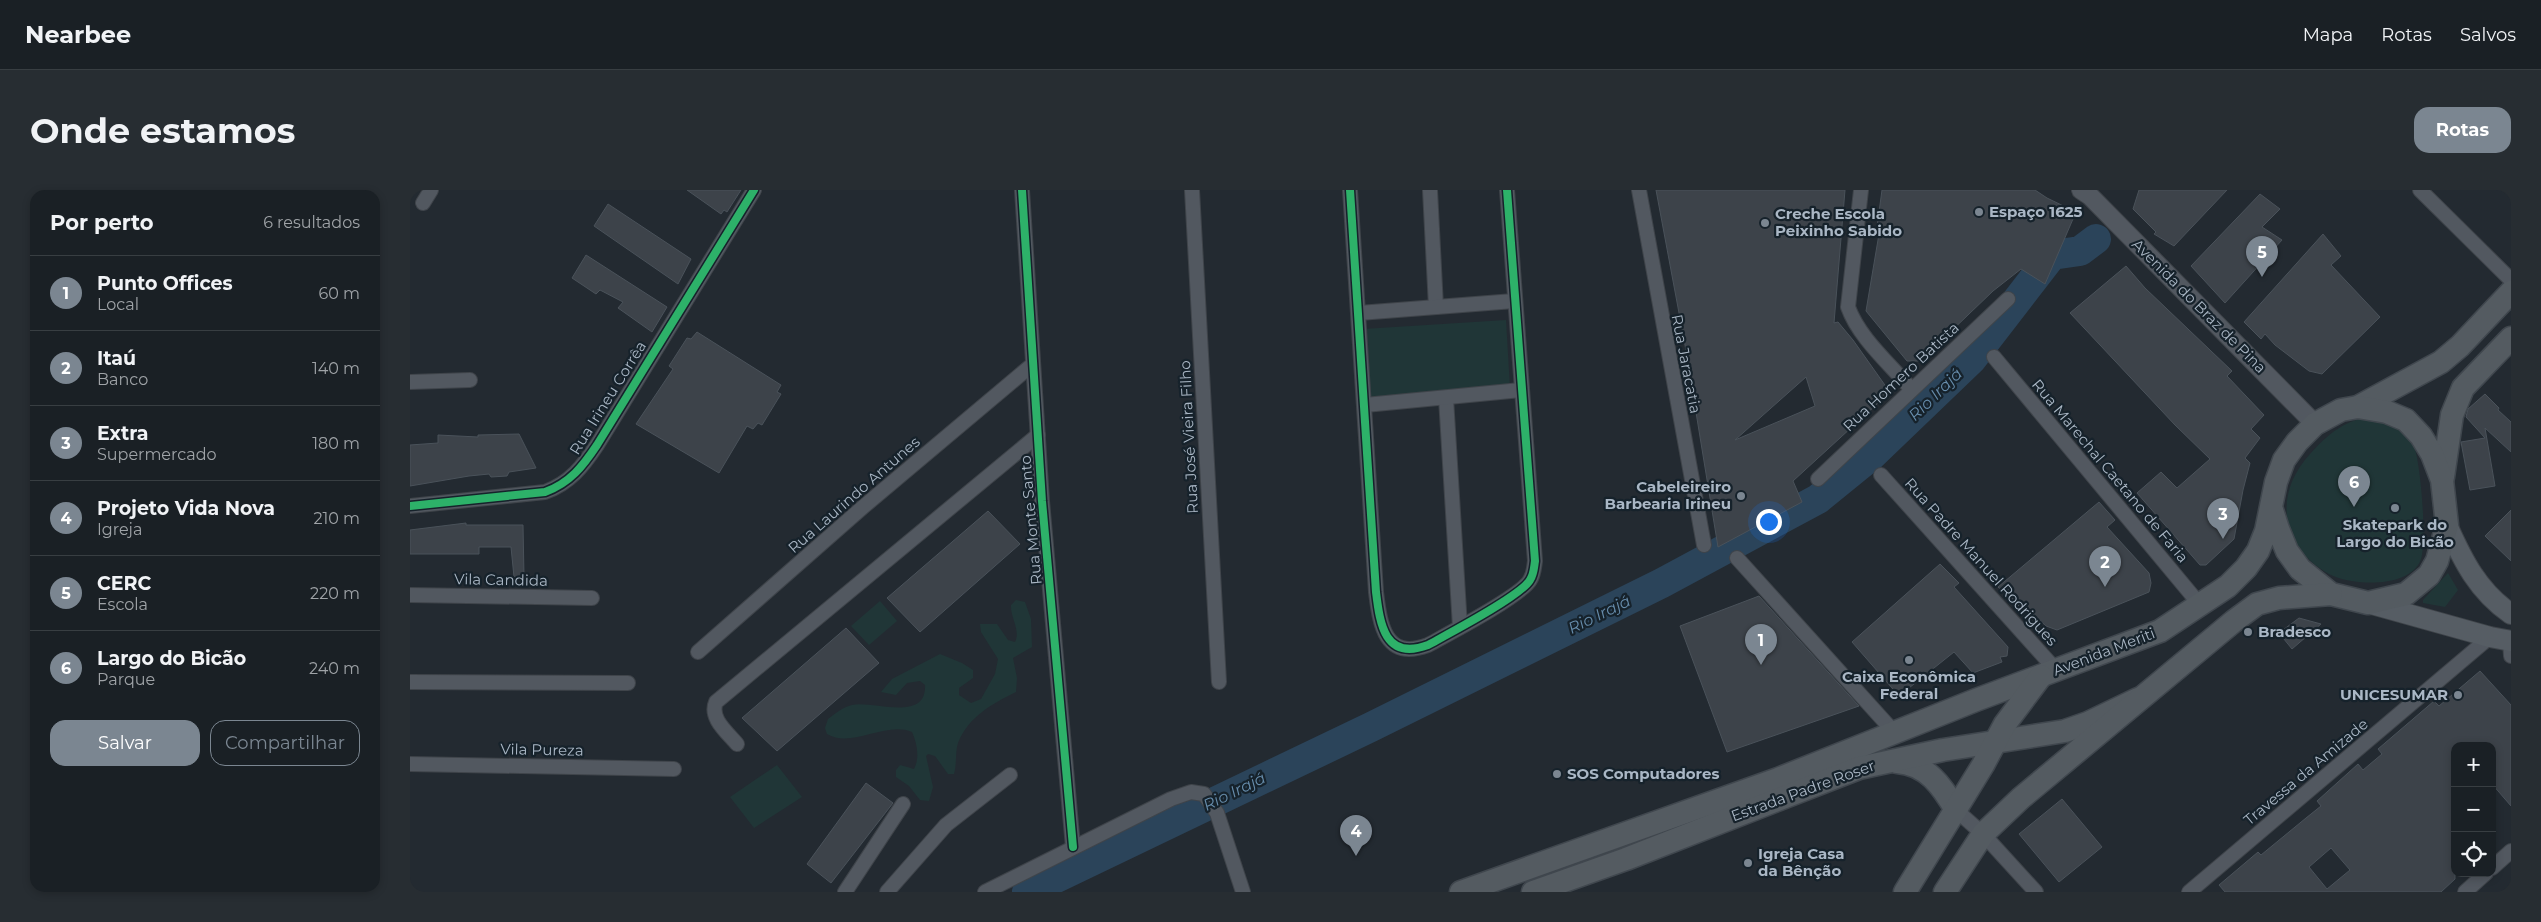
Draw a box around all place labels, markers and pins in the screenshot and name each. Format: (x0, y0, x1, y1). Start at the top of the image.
place label: Espaço 1625 (1989, 202, 2083, 221)
place label: Creche Escola Peixinho Sabido (1775, 204, 1902, 240)
marker: Espaço 1625 (1973, 206, 1985, 218)
marker: Creche Escola Peixinho Sabido (1759, 217, 1771, 229)
pin: 5 (2246, 236, 2278, 277)
pin: 6 (2338, 466, 2370, 507)
place label: Cabeleireiro Barbearia Irineu (1605, 477, 1731, 513)
marker: Cabeleireiro Barbearia Irineu (1735, 490, 1747, 502)
pin: 3 (2207, 498, 2239, 539)
marker: Skatepark do Largo do Bicão (2389, 502, 2401, 514)
place label: Skatepark do Largo do Bicão (2336, 515, 2454, 551)
pin: 2 (2089, 546, 2121, 587)
place label: Bradesco (2258, 622, 2331, 641)
pin: 1 (1745, 624, 1777, 665)
marker: Bradesco (2242, 626, 2254, 638)
marker: Caixa Econômica Federal (1903, 654, 1915, 666)
place label: Caixa Econômica Federal (1842, 667, 1976, 703)
place label: UNICESUMAR (2340, 685, 2448, 704)
marker: UNICESUMAR (2452, 689, 2464, 701)
place label: SOS Computadores (1567, 764, 1719, 783)
marker: SOS Computadores (1551, 768, 1563, 780)
pin: 4 (1340, 815, 1372, 856)
place label: Igreja Casa da Bênção (1758, 844, 1845, 880)
marker: Igreja Casa da Bênção (1742, 857, 1754, 869)

